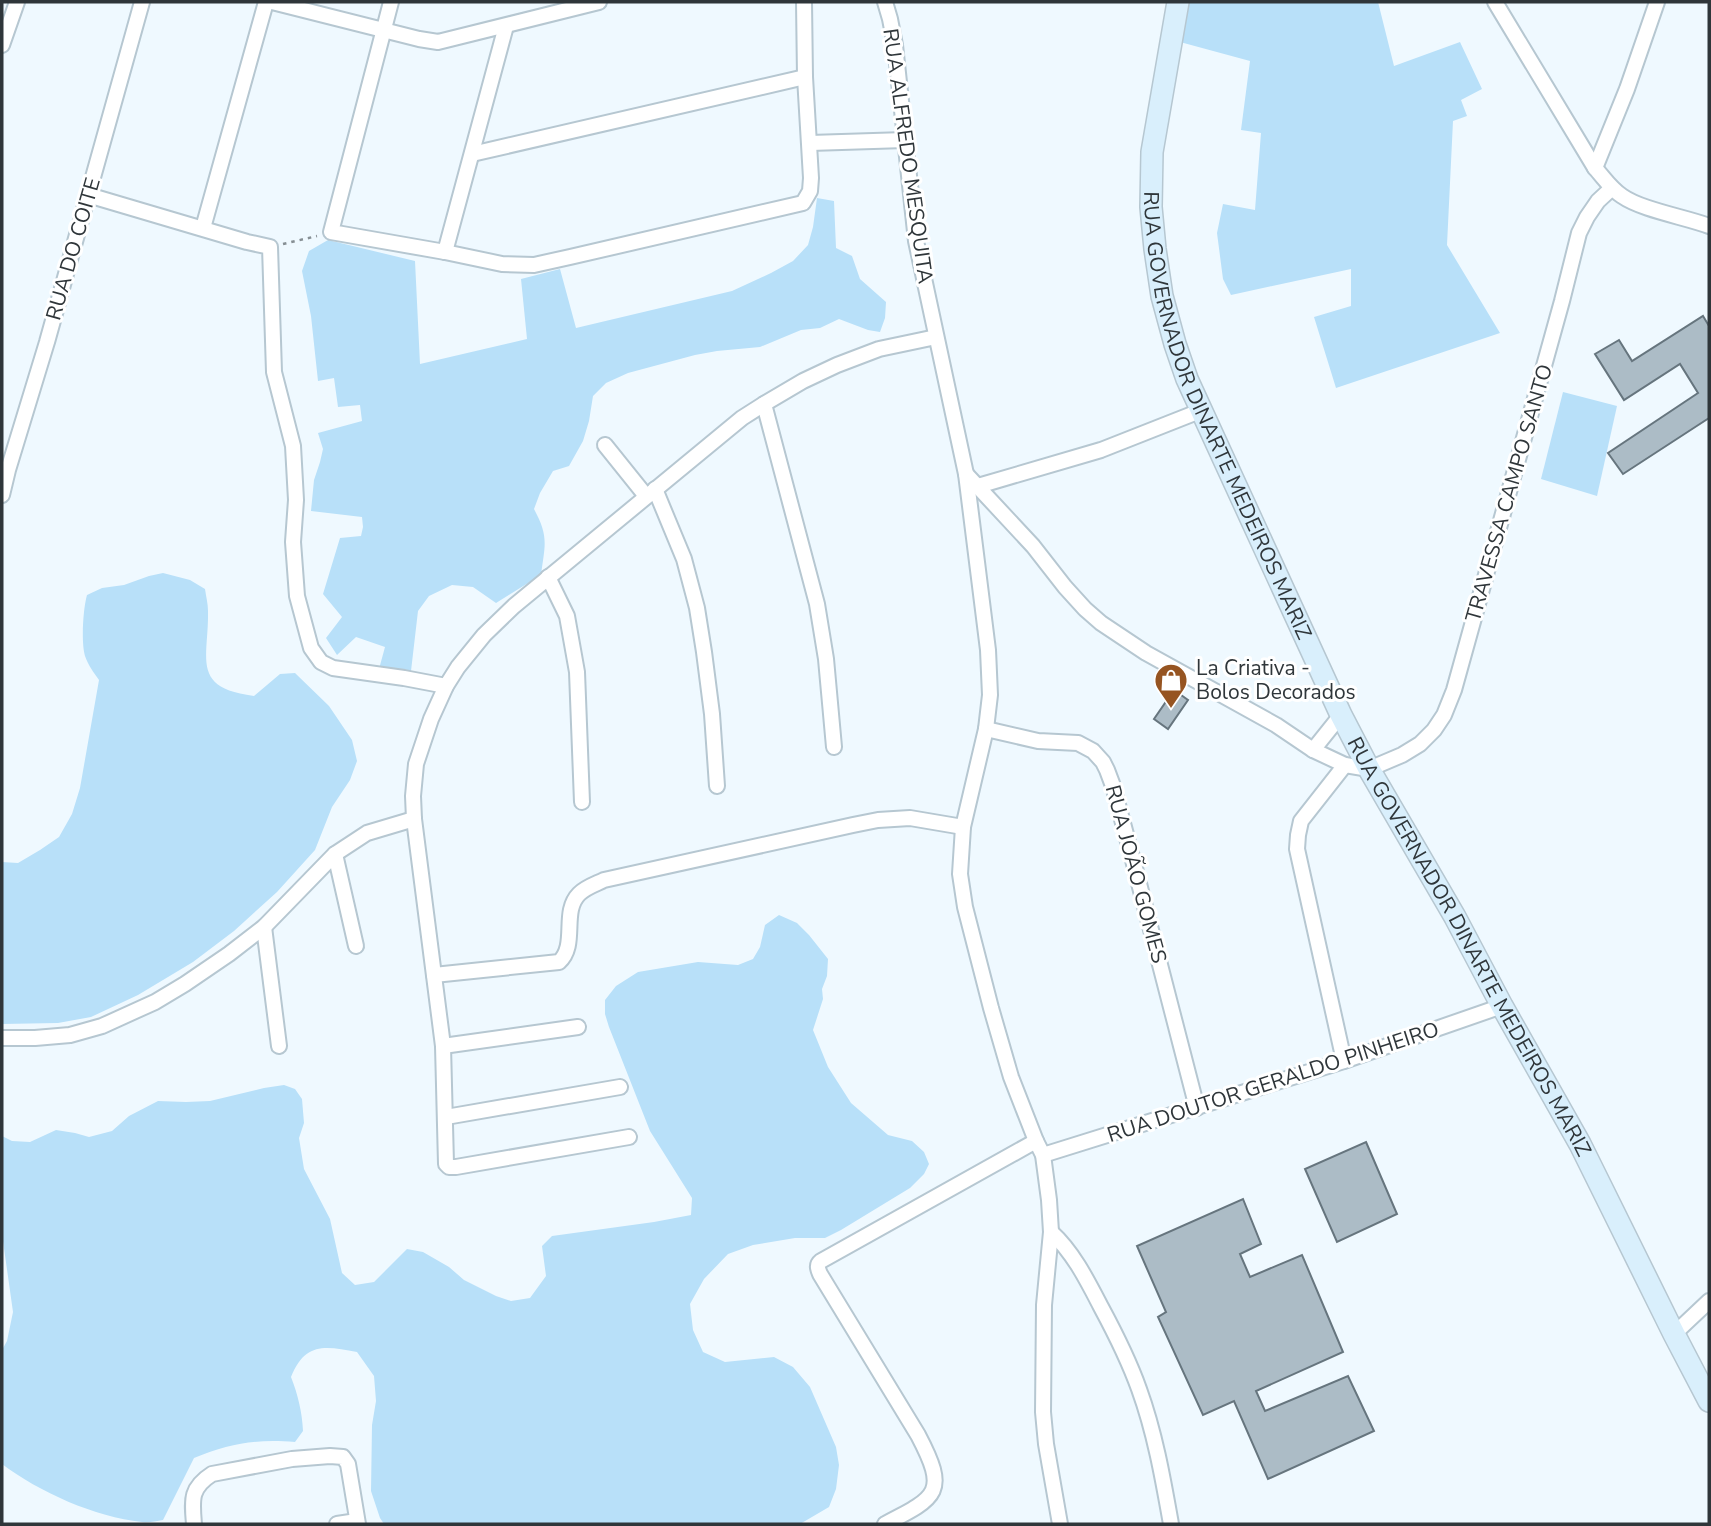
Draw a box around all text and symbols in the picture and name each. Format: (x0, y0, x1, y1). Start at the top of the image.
street label: RUA ALFREDO MESQUITA (876, 27, 940, 285)
street label: RUA DO COITE (39, 174, 107, 324)
street label: RUA GOVERNADOR DINARTE MEDEIROS MARIZ (1137, 191, 1318, 644)
street label: TRAVESSA CAMPO SANTO (1459, 361, 1559, 625)
place label: La Criativa - Bolos Decorados (1196, 654, 1356, 706)
shop icon: La Criativa - Bolos Decorados (1152, 661, 1190, 710)
street label: RUA GOVERNADOR DINARTE MEDEIROS MARIZ (1341, 732, 1598, 1161)
street label: RUA JOÃO GOMES (1099, 782, 1173, 966)
street label: RUA DOUTOR GERALDO PINHEIRO (1104, 1015, 1442, 1149)

